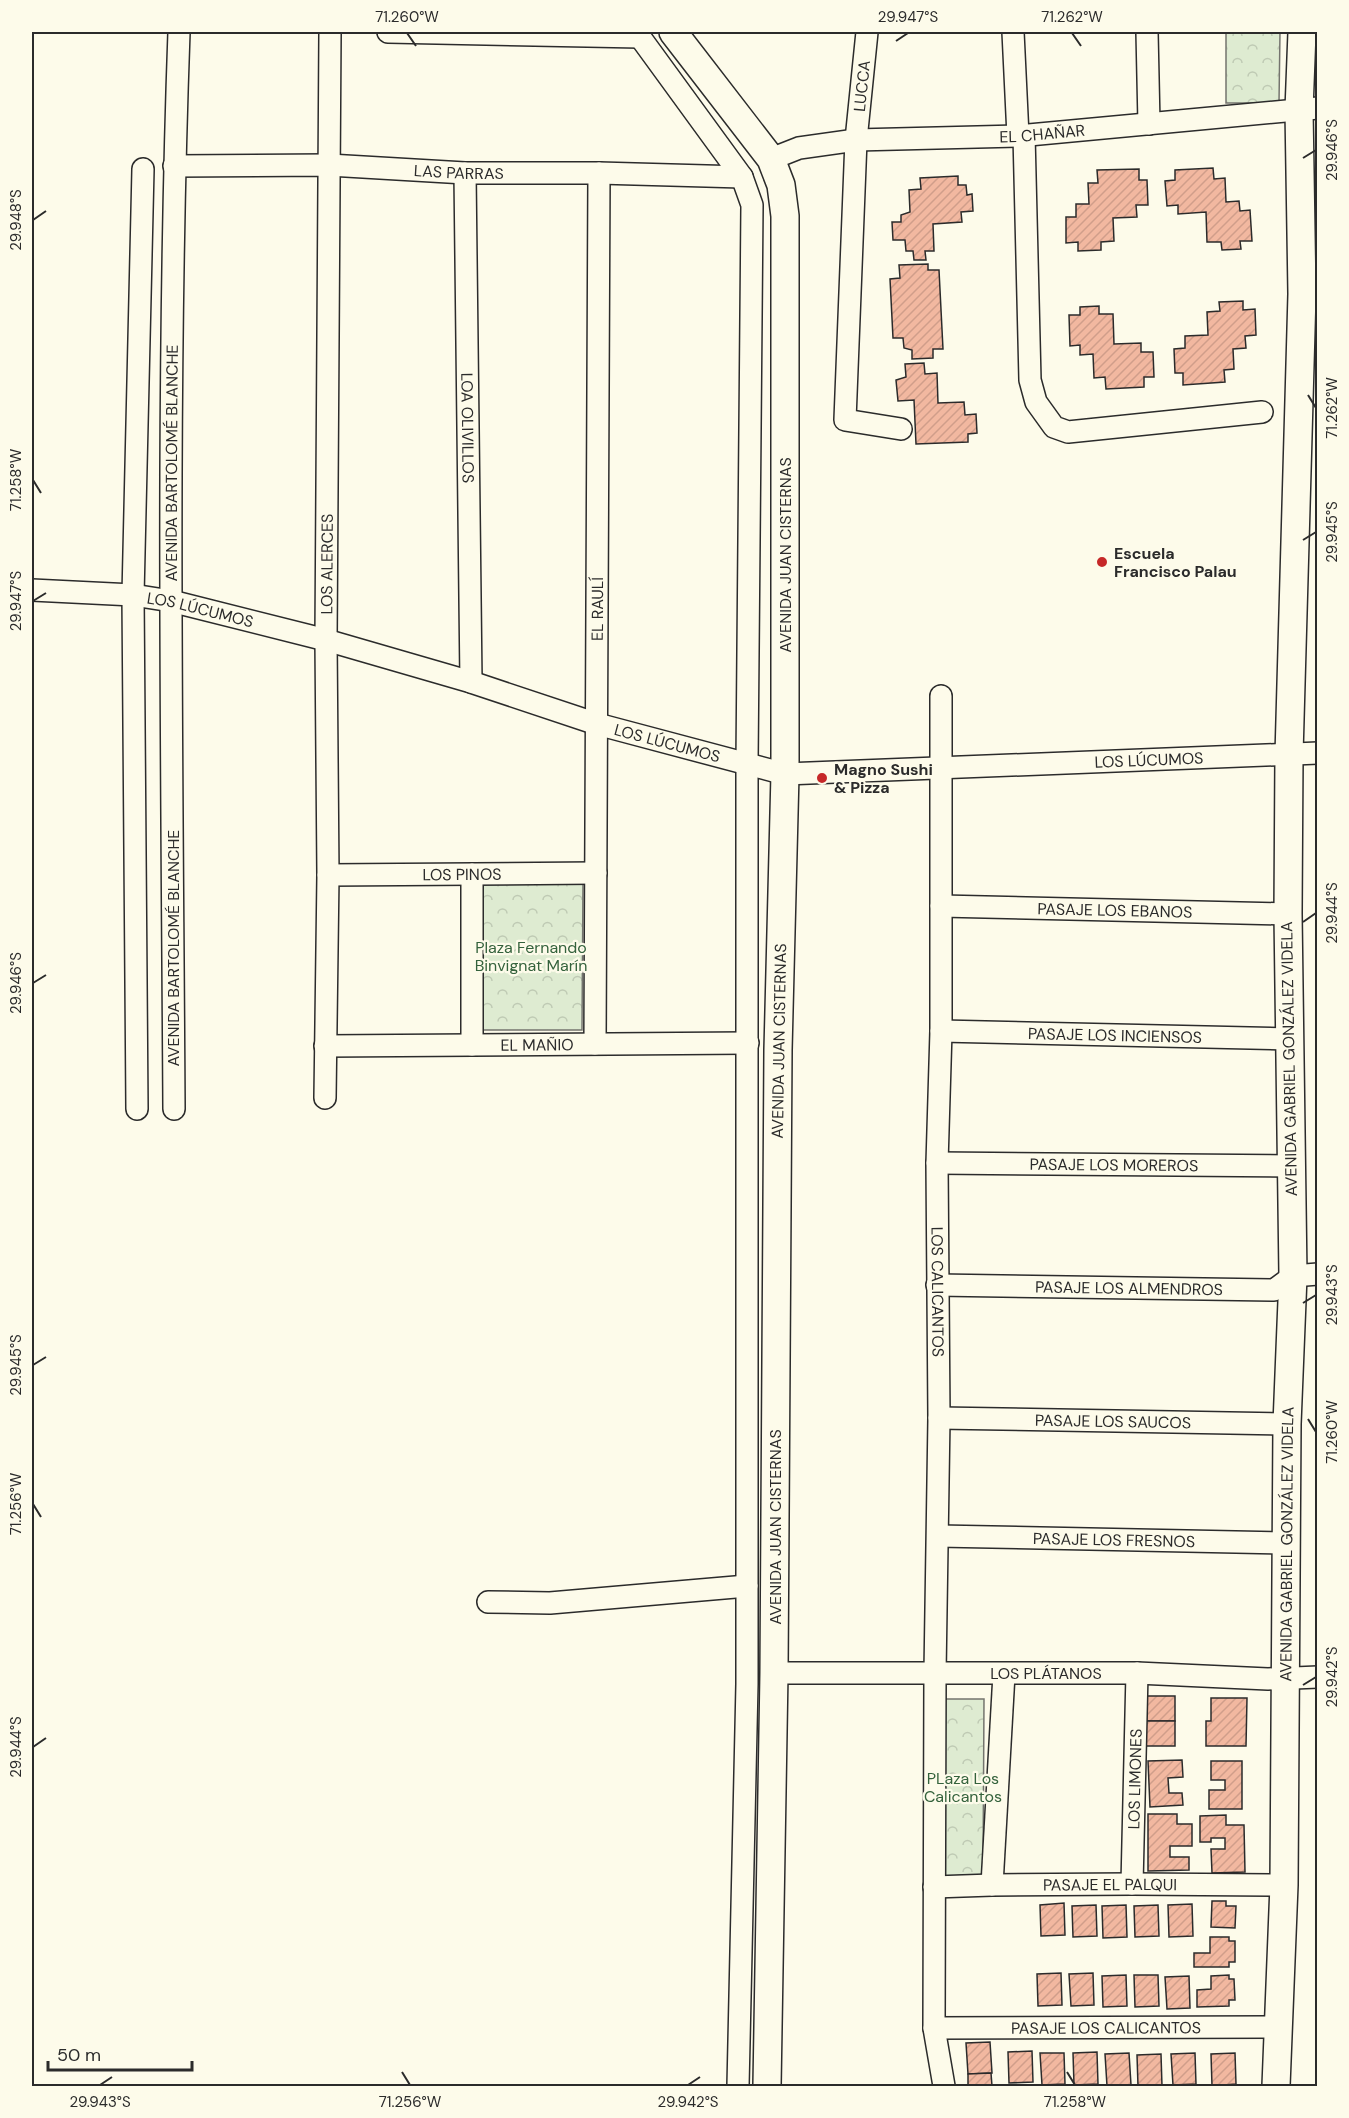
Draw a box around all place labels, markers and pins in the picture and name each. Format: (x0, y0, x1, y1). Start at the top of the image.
place label: Escuela Francisco Palau (1114, 543, 1237, 582)
marker: Escuela Francisco Palau (1095, 555, 1109, 569)
place label: Magno Sushi & Pizza (834, 759, 933, 798)
marker: Magno Sushi & Pizza (815, 771, 829, 785)

